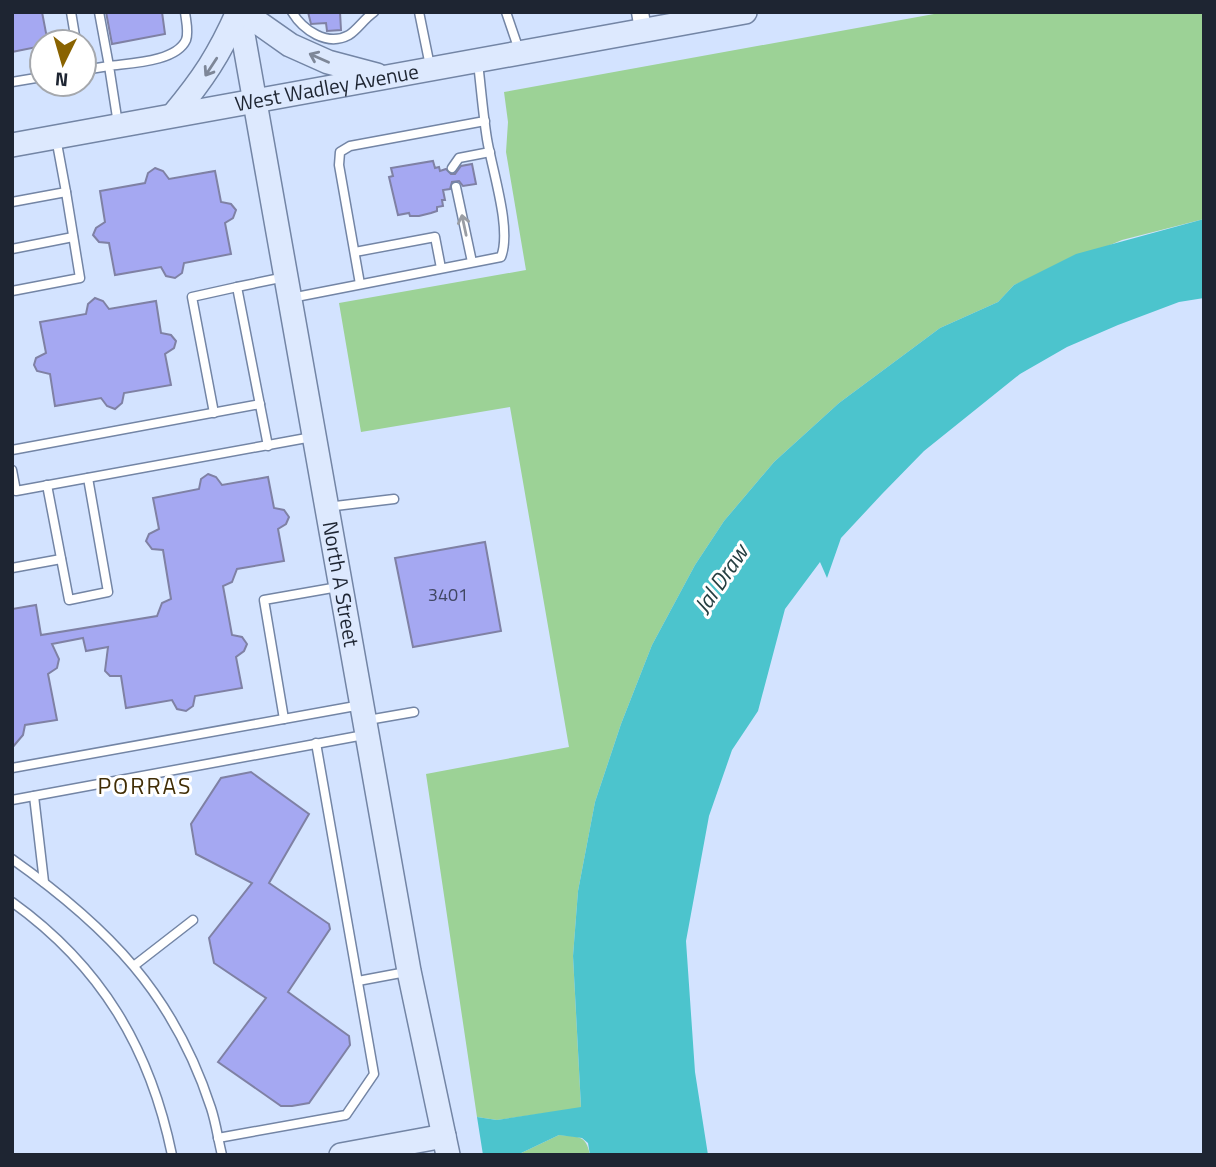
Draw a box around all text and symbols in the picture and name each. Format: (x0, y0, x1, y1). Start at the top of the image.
north arrow (28, 28, 98, 98)
one-way arrow (308, 51, 330, 64)
street label: West Wadley Avenue (232, 55, 421, 119)
one-way arrow (203, 57, 218, 76)
text: N (54, 65, 69, 95)
one-way arrow (456, 214, 470, 237)
street label: North A Street (315, 519, 368, 650)
water label: Jal Draw (685, 535, 758, 620)
house number: 3401 (428, 581, 468, 608)
district label: PORRAS (97, 768, 193, 803)

